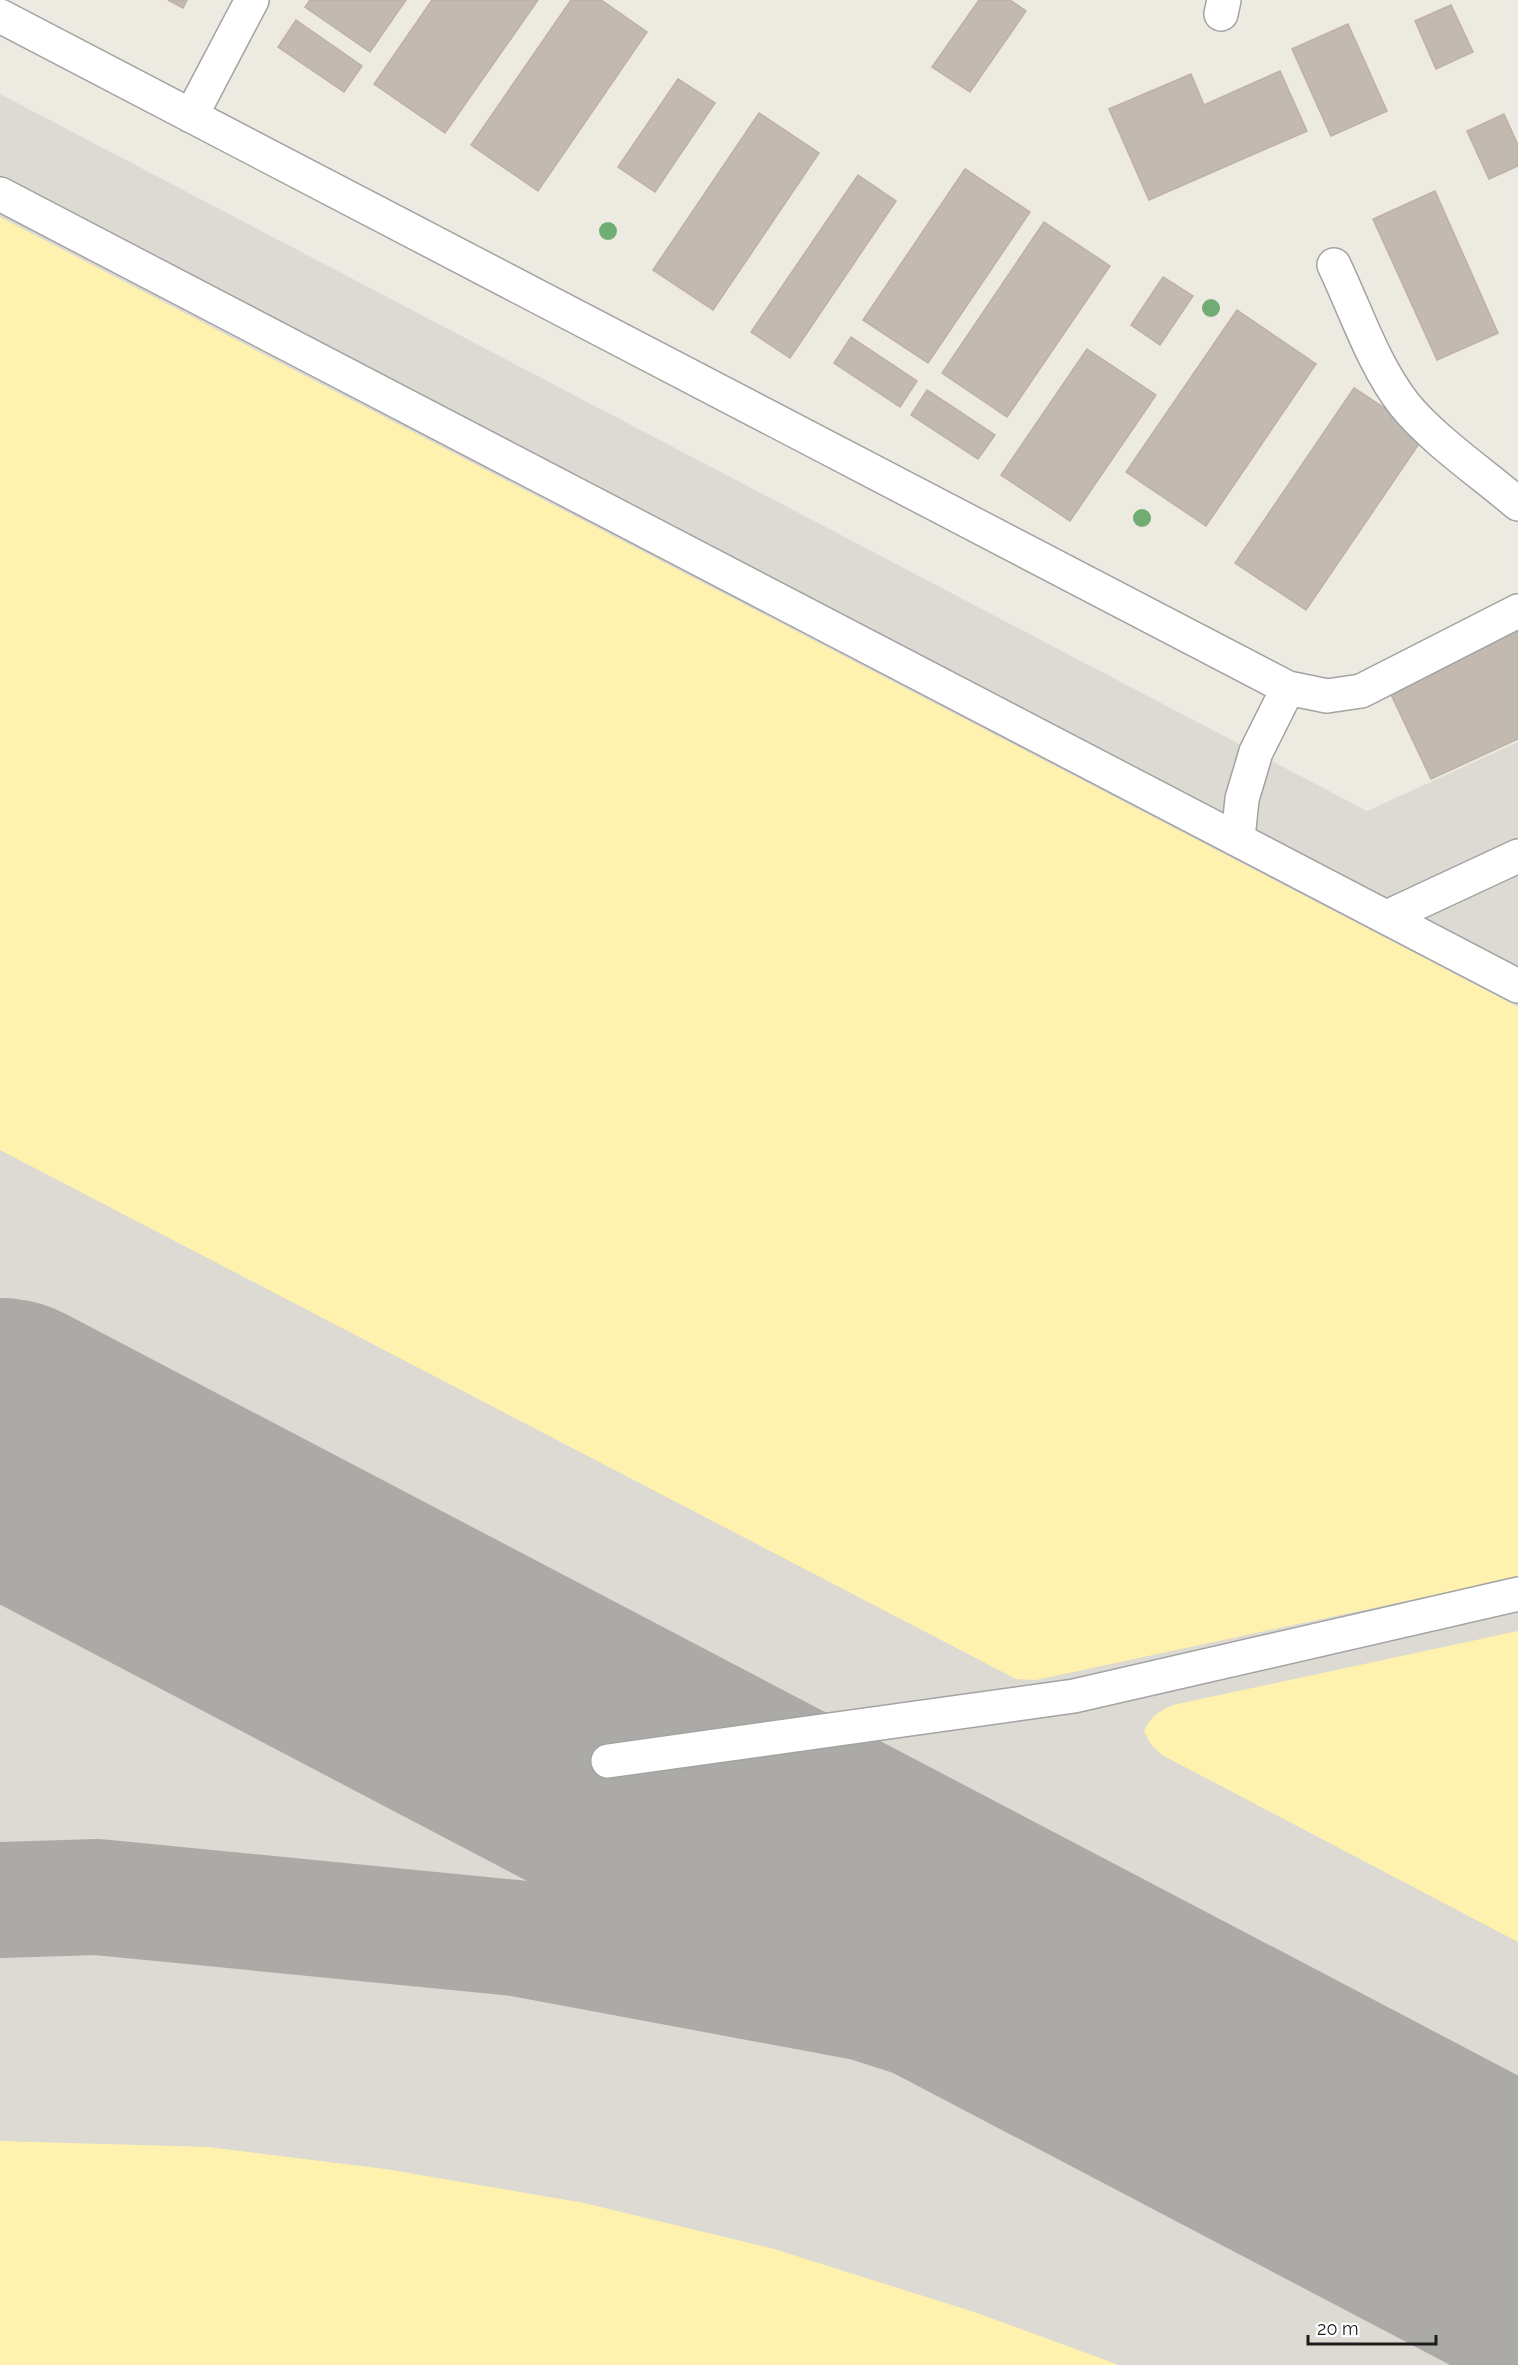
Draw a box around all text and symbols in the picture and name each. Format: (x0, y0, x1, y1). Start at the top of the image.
scale bar (1308, 2308, 1436, 2346)
text: 20 m (1317, 2318, 1359, 2339)

